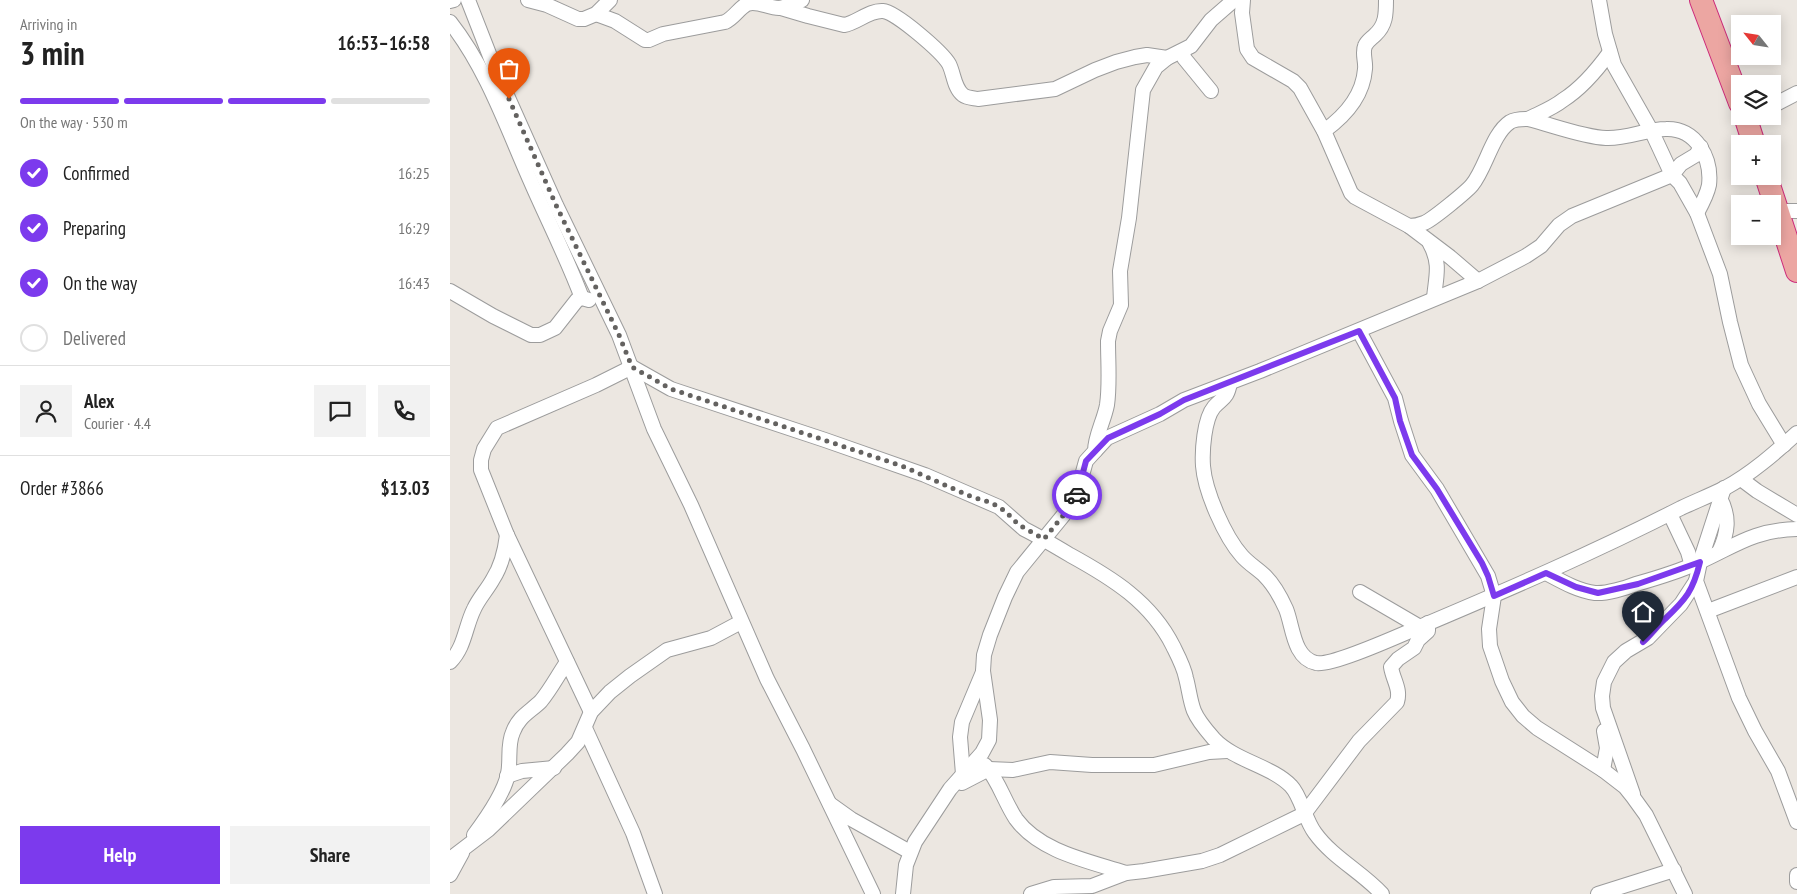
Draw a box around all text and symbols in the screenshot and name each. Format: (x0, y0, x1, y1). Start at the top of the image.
text: Arriving in (20, 14, 77, 34)
north arrow (1731, 15, 1781, 65)
map controls (1731, 15, 1781, 245)
text: 16:53–16:58 (337, 31, 430, 55)
text: 3 min (20, 32, 85, 74)
pin (488, 48, 530, 99)
icon: bag (495, 55, 523, 83)
button: layers (1731, 75, 1781, 125)
text: On the way · 530 m (20, 112, 128, 132)
button: + (1731, 135, 1781, 185)
icon: check (20, 159, 48, 187)
text: Confirmed (63, 161, 130, 185)
text: 16:25 (398, 163, 430, 183)
button: − (1731, 195, 1781, 245)
icon: check (20, 214, 48, 242)
text: Preparing (63, 216, 126, 240)
text: 16:29 (398, 218, 430, 238)
icon: check (20, 269, 48, 297)
text: On the way (63, 271, 137, 295)
text: 16:43 (398, 273, 430, 293)
text: Delivered (63, 326, 126, 350)
button: person (20, 385, 72, 437)
button: chat (314, 385, 366, 437)
button: phone (378, 385, 430, 437)
text: Alex (84, 389, 114, 413)
text: Courier · 4.4 (84, 413, 151, 433)
courier (1052, 470, 1102, 520)
text: Order #3866 (20, 476, 104, 500)
text: $13.03 (381, 476, 430, 500)
icon: car (1063, 481, 1091, 509)
pin (1622, 591, 1664, 642)
icon: home (1629, 598, 1657, 626)
button: Help (20, 826, 220, 884)
button: Share (230, 826, 430, 884)

